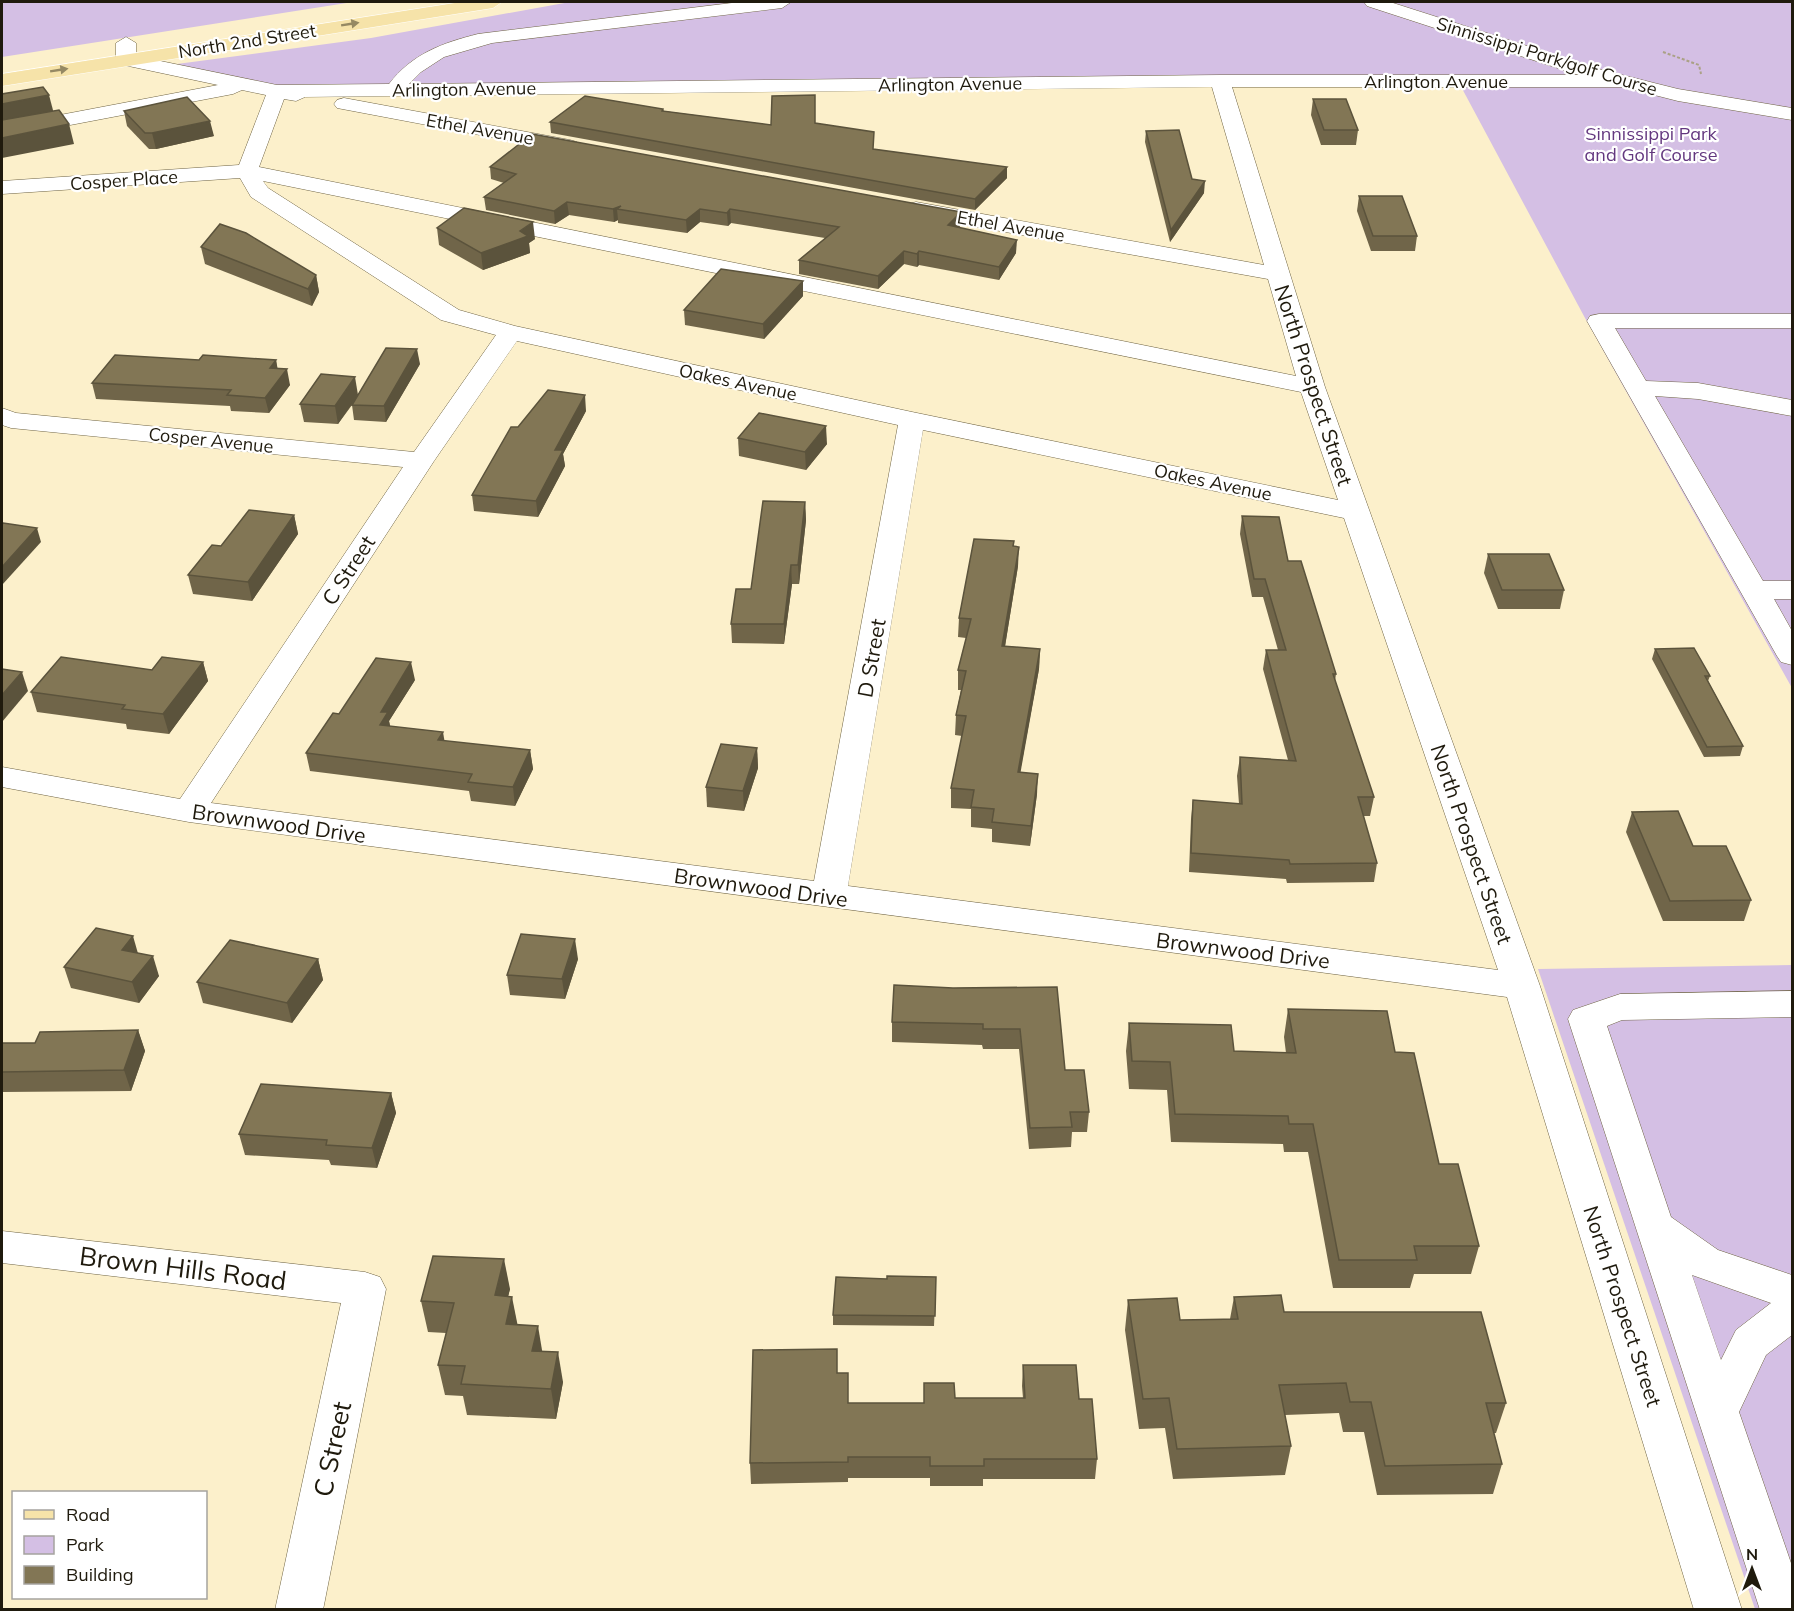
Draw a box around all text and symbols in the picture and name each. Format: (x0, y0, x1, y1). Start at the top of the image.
street label: Sinnissippi Park/golf Course (1434, 11, 1660, 101)
street label: North 2nd Street (177, 19, 317, 63)
one-way arrow (341, 20, 360, 29)
one-way arrow (50, 66, 69, 75)
street label: Arlington Avenue (1364, 70, 1508, 93)
street label: Arlington Avenue (878, 71, 1022, 97)
street label: Arlington Avenue (392, 76, 536, 102)
street label: Ethel Avenue (424, 108, 536, 150)
park label: Sinnissippi Park and Golf Course (1585, 122, 1717, 166)
street label: Cosper Place (69, 165, 179, 195)
street label: Ethel Avenue (955, 205, 1067, 247)
street label: North Prospect Street (1269, 281, 1359, 489)
street label: Oakes Avenue (677, 358, 799, 406)
street label: Cosper Avenue (147, 422, 275, 458)
street label: Oakes Avenue (1152, 458, 1274, 506)
street label: C Street (316, 530, 380, 610)
street label: D Street (851, 617, 891, 699)
street label: North Prospect Street (1426, 741, 1518, 947)
street label: Brownwood Drive (191, 798, 367, 848)
street label: Brownwood Drive (673, 862, 849, 912)
street label: Brownwood Drive (1155, 926, 1331, 974)
street label: North Prospect Street (1578, 1202, 1668, 1410)
street label: Brown Hills Road (78, 1239, 288, 1297)
street label: C Street (306, 1398, 358, 1500)
legend (12, 1491, 207, 1599)
text: Road (66, 1503, 110, 1526)
text: Park (66, 1533, 105, 1556)
north arrow (1722, 1539, 1782, 1599)
text: N (1746, 1544, 1758, 1564)
text: Building (66, 1563, 134, 1586)

